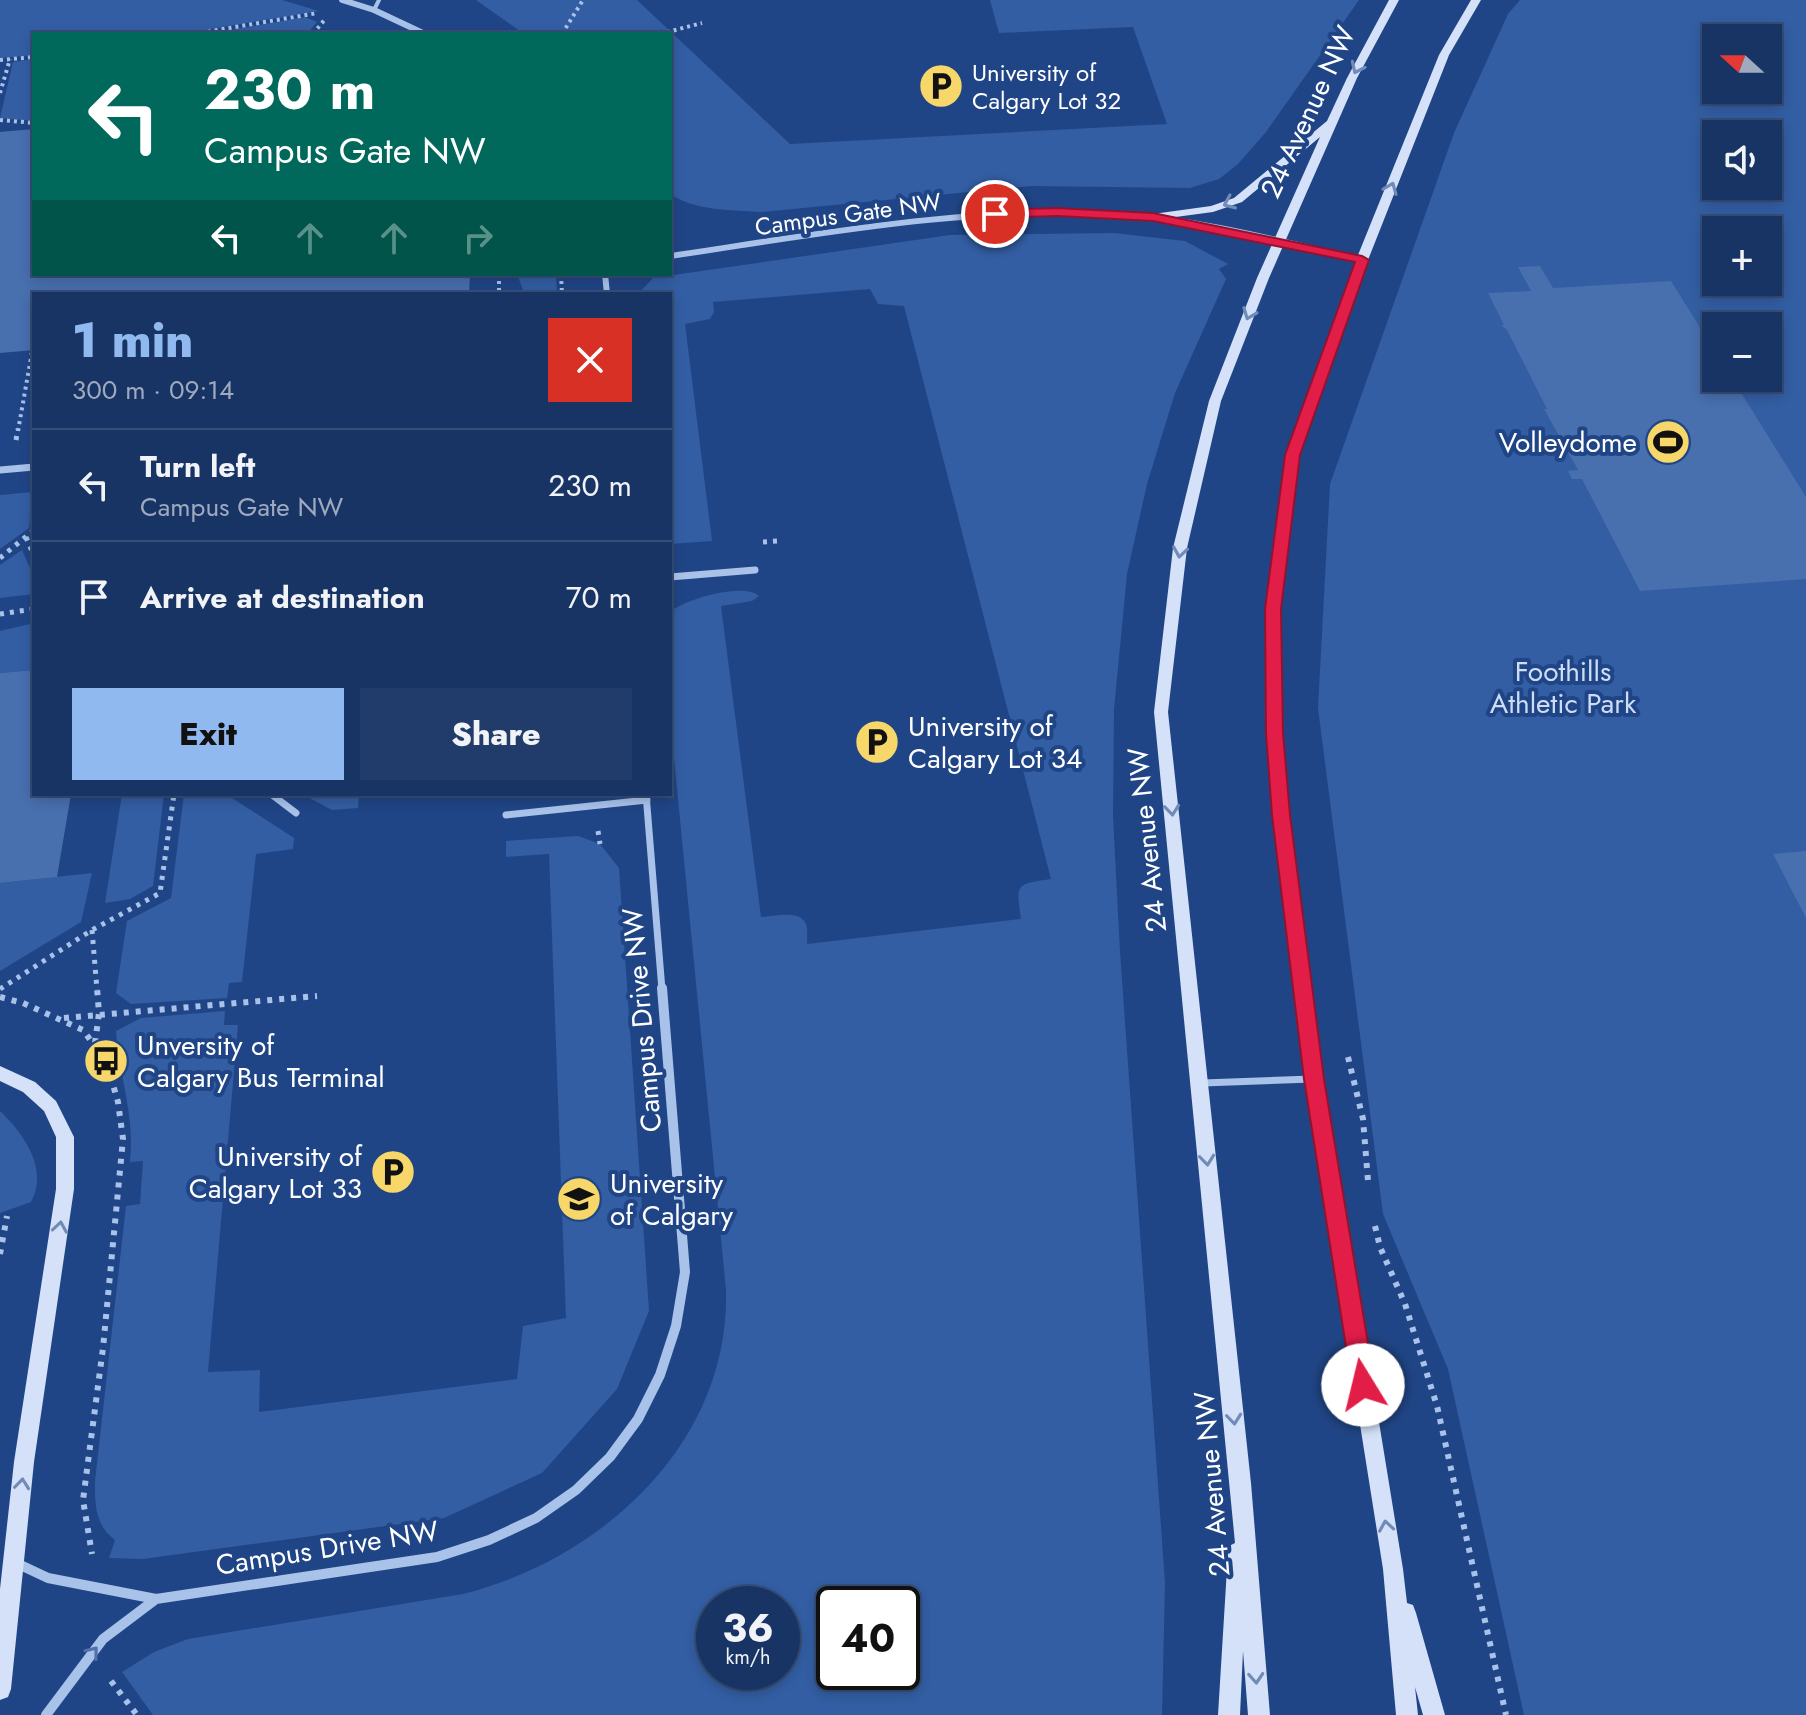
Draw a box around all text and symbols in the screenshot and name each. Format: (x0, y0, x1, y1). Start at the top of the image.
street label: 24 Avenue NW (1250, 19, 1366, 205)
north arrow (1702, 24, 1782, 104)
map controls (1702, 24, 1782, 392)
text: 230 m (204, 49, 375, 130)
place label: University of Calgary Lot 32 (972, 55, 1121, 118)
one-way arrow (1351, 60, 1367, 75)
parking icon: University of Calgary Lot 32 (917, 62, 965, 110)
icon: left (72, 64, 176, 168)
button: sound (1702, 120, 1782, 200)
text: Campus Gate NW (204, 124, 486, 176)
pin (961, 180, 1029, 248)
one-way arrow (1381, 182, 1398, 196)
street label: Campus Gate NW (753, 184, 944, 244)
icon: arrive (973, 192, 1017, 236)
one-way arrow (1223, 193, 1237, 209)
icon: left (204, 216, 248, 260)
icon: ahead (288, 216, 332, 260)
icon: ahead (372, 216, 416, 260)
icon: right (456, 216, 500, 260)
button: + (1702, 216, 1782, 296)
text: 1 min (72, 306, 193, 375)
one-way arrow (1242, 306, 1259, 320)
button: − (1702, 312, 1782, 392)
button: close (548, 318, 632, 402)
text: 300 m · 09:14 (72, 371, 234, 409)
sports icon: Volleydome (1644, 418, 1692, 466)
place label: Volleydome (1499, 422, 1637, 463)
text: Turn left (140, 445, 255, 488)
icon: left (72, 463, 116, 507)
text: 230 m (548, 464, 632, 507)
text: Campus Gate NW (140, 488, 343, 526)
one-way arrow (1173, 545, 1190, 558)
icon: arrive (72, 575, 116, 619)
text: Arrive at destination (140, 576, 425, 619)
text: 70 m (566, 576, 632, 619)
park label: Foothills Athletic Park (1490, 651, 1637, 724)
button: Exit (72, 688, 344, 780)
button: Share (360, 688, 632, 780)
place label: University of Calgary Lot 34 (908, 706, 1082, 779)
parking icon: University of Calgary Lot 34 (853, 718, 901, 766)
street label: 24 Avenue NW (1117, 745, 1177, 934)
one-way arrow (1163, 804, 1180, 817)
street label: Campus Drive NW (612, 906, 672, 1134)
place label: Unversity of Calgary Bus Terminal (137, 1025, 385, 1098)
bus stop icon: Unversity of Calgary Bus Terminal (82, 1037, 130, 1085)
place label: University of Calgary Lot 33 (189, 1136, 363, 1209)
parking icon: University of Calgary Lot 33 (369, 1148, 417, 1196)
one-way arrow (1199, 1154, 1216, 1167)
place label: University of Calgary (610, 1163, 734, 1236)
school or university icon: University of Calgary (555, 1175, 603, 1223)
one-way arrow (51, 1220, 68, 1234)
position arrow (1321, 1343, 1405, 1427)
street label: 24 Avenue NW (1183, 1389, 1241, 1578)
one-way arrow (1226, 1413, 1243, 1426)
one-way arrow (13, 1477, 30, 1490)
street label: Campus Drive NW (213, 1510, 442, 1586)
one-way arrow (1378, 1519, 1395, 1533)
speed limit sign: 40 (816, 1586, 920, 1690)
text: 36 (722, 1599, 774, 1657)
text: km/h (725, 1643, 771, 1672)
one-way arrow (83, 1647, 98, 1661)
one-way arrow (1247, 1672, 1264, 1685)

